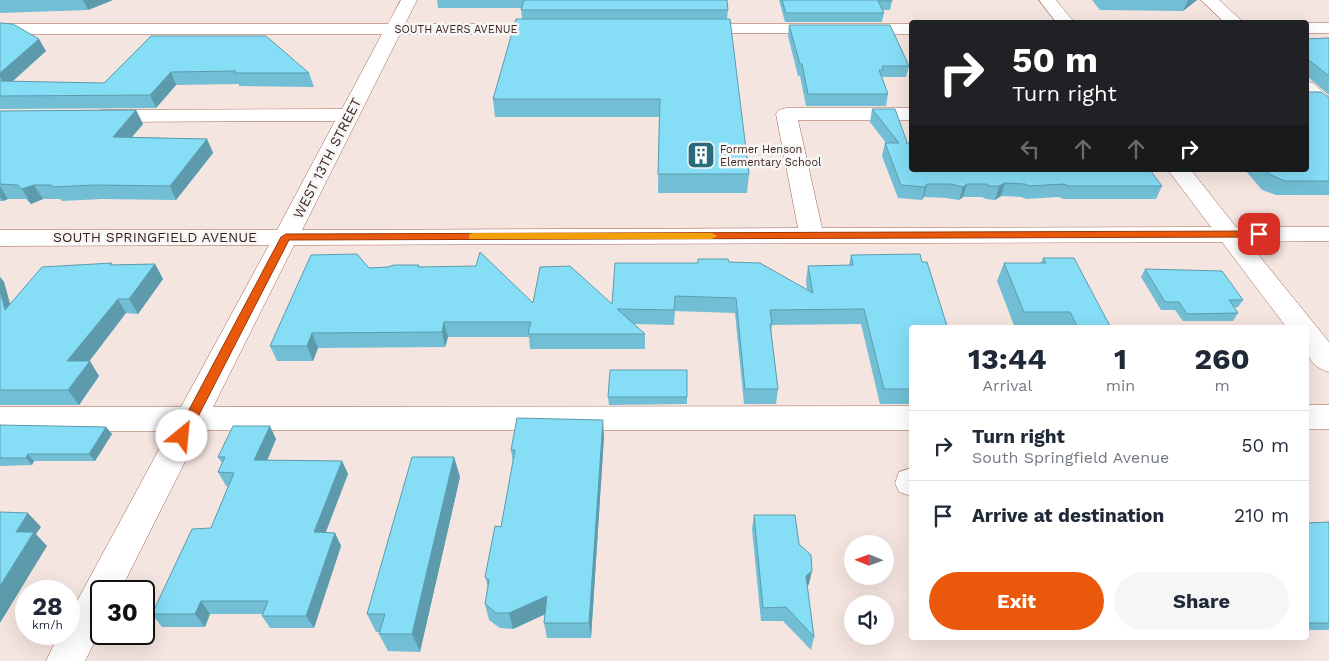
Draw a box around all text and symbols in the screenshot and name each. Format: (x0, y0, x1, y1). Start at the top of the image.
street label: SOUTH AVERS AVENUE (394, 23, 518, 36)
text: 50 m (1012, 39, 1098, 81)
icon: right (929, 40, 994, 105)
text: Turn right (1012, 81, 1117, 106)
street label: WEST 13TH STREET (290, 95, 365, 221)
icon: left (1016, 135, 1044, 163)
icon: ahead (1069, 135, 1097, 163)
icon: ahead (1122, 135, 1150, 163)
icon: right (1175, 135, 1203, 163)
building icon: Former Henson Elementary School (686, 140, 716, 170)
place label: Former Henson Elementary School (720, 143, 822, 169)
pin (1238, 213, 1280, 255)
icon: arrive (1245, 220, 1273, 248)
street label: SOUTH SPRINGFIELD AVENUE (53, 229, 257, 245)
text: 13:44 (968, 341, 1047, 376)
text: 1 (1114, 341, 1127, 376)
text: 260 (1194, 341, 1250, 376)
text: Arrival (982, 376, 1032, 395)
text: min (1106, 376, 1135, 395)
text: m (1214, 376, 1230, 395)
position arrow (155, 409, 207, 461)
text: Turn right (972, 425, 1065, 448)
icon: right (929, 432, 957, 460)
text: 50 m (1242, 434, 1289, 457)
text: South Springfield Avenue (972, 448, 1169, 467)
icon: arrive (929, 502, 957, 530)
text: Arrive at destination (972, 504, 1164, 527)
text: 210 m (1234, 504, 1289, 527)
north arrow (844, 535, 894, 585)
map controls (844, 535, 894, 645)
button: Exit (929, 572, 1104, 630)
button: Share (1114, 572, 1289, 630)
speed limit sign: 30 (90, 580, 155, 645)
text: 28 (32, 592, 63, 621)
button: sound (844, 595, 894, 645)
text: km/h (32, 618, 63, 632)

